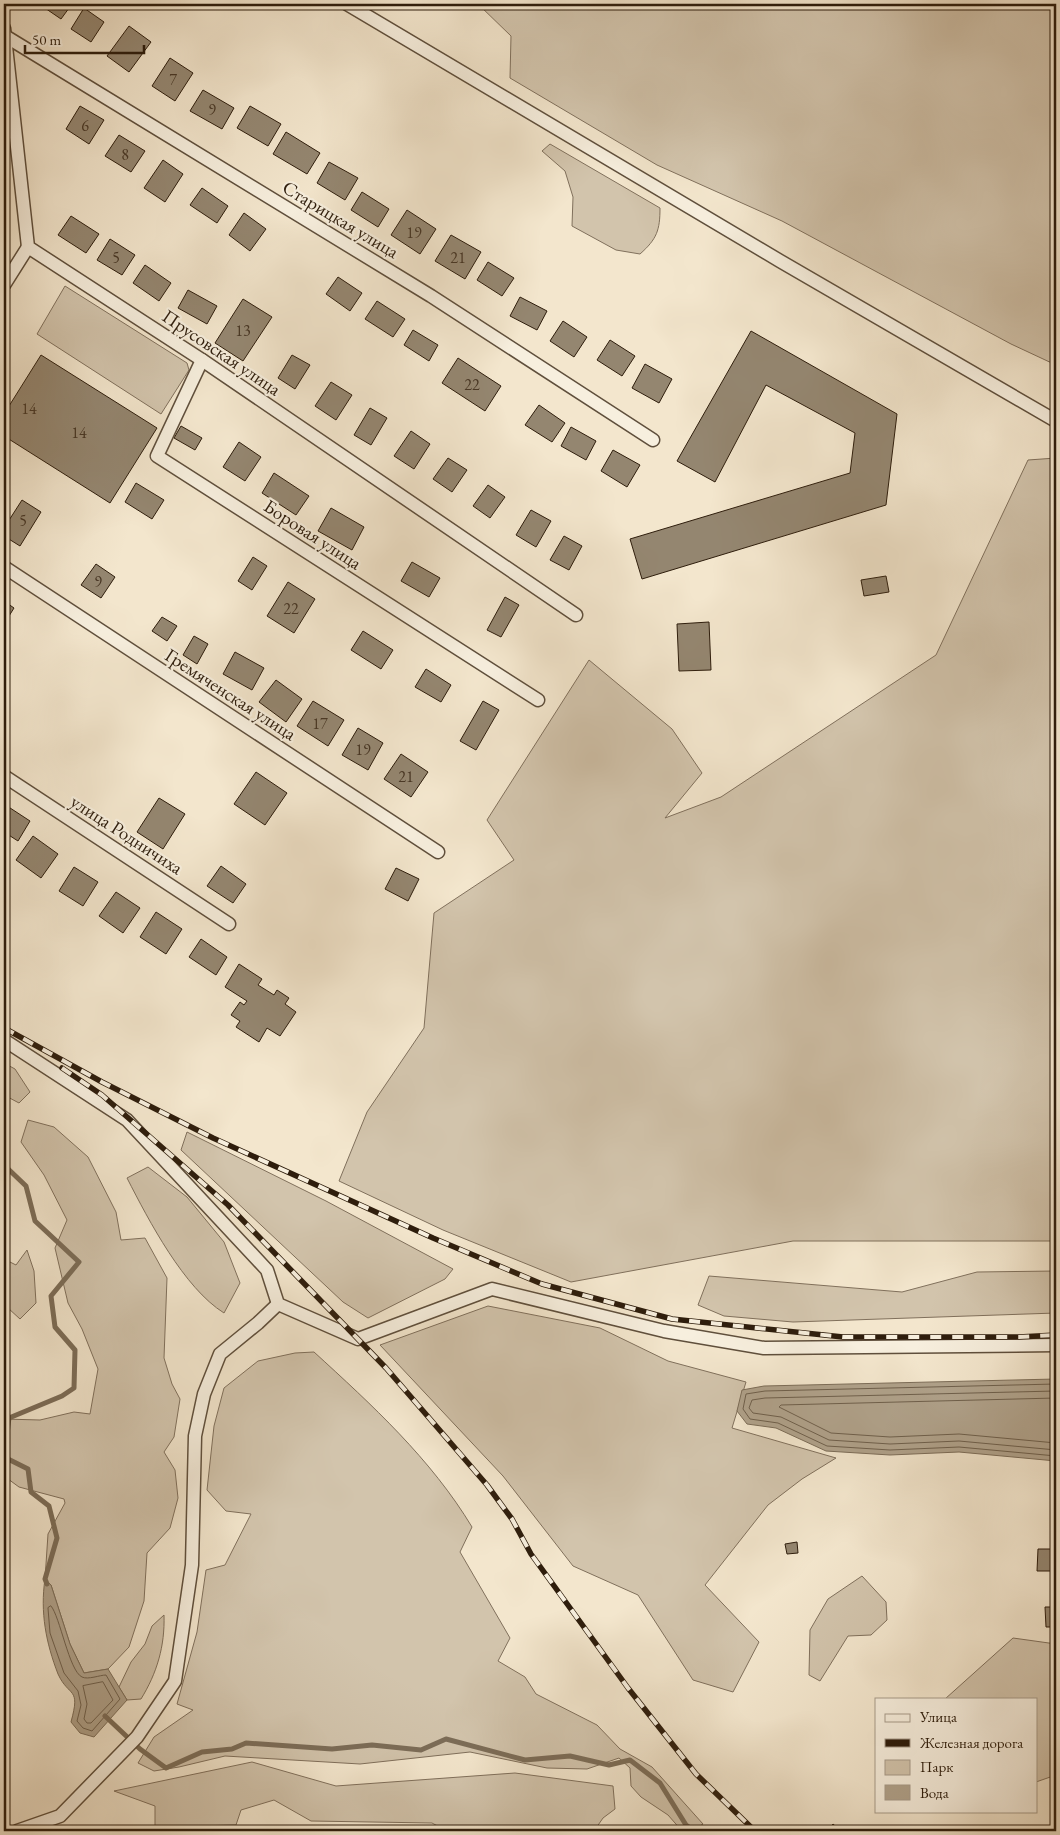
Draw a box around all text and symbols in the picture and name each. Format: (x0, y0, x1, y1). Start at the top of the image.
scale bar (25, 22, 144, 54)
text: 50 m (32, 30, 61, 49)
house number: 7 (169, 69, 177, 90)
house number: 9 (208, 99, 216, 120)
house number: 6 (81, 115, 89, 136)
house number: 8 (121, 144, 129, 165)
street label: Старицкая улица (278, 175, 404, 264)
house number: 19 (406, 222, 422, 243)
house number: 5 (112, 247, 120, 268)
house number: 21 (450, 247, 466, 268)
street label: Прусовская улица (157, 303, 286, 402)
house number: 13 (235, 320, 251, 341)
house number: 22 (464, 374, 480, 395)
house number: 14 (21, 398, 37, 419)
house number: 14 (71, 422, 87, 443)
street label: Боровая улица (259, 493, 367, 576)
house number: 5 (19, 510, 27, 531)
house number: 9 (94, 571, 102, 592)
house number: 22 (283, 598, 299, 619)
street label: Гремяченская улица (160, 643, 302, 746)
house number: 17 (312, 713, 328, 734)
house number: 19 (355, 739, 371, 760)
house number: 21 (398, 766, 414, 787)
street label: улица Родничиха (66, 789, 188, 880)
legend (875, 1698, 1038, 1812)
text: Улица (919, 1707, 957, 1726)
text: Железная дорога (919, 1733, 1023, 1752)
text: Парк (920, 1757, 953, 1776)
text: Вода (920, 1783, 949, 1802)

